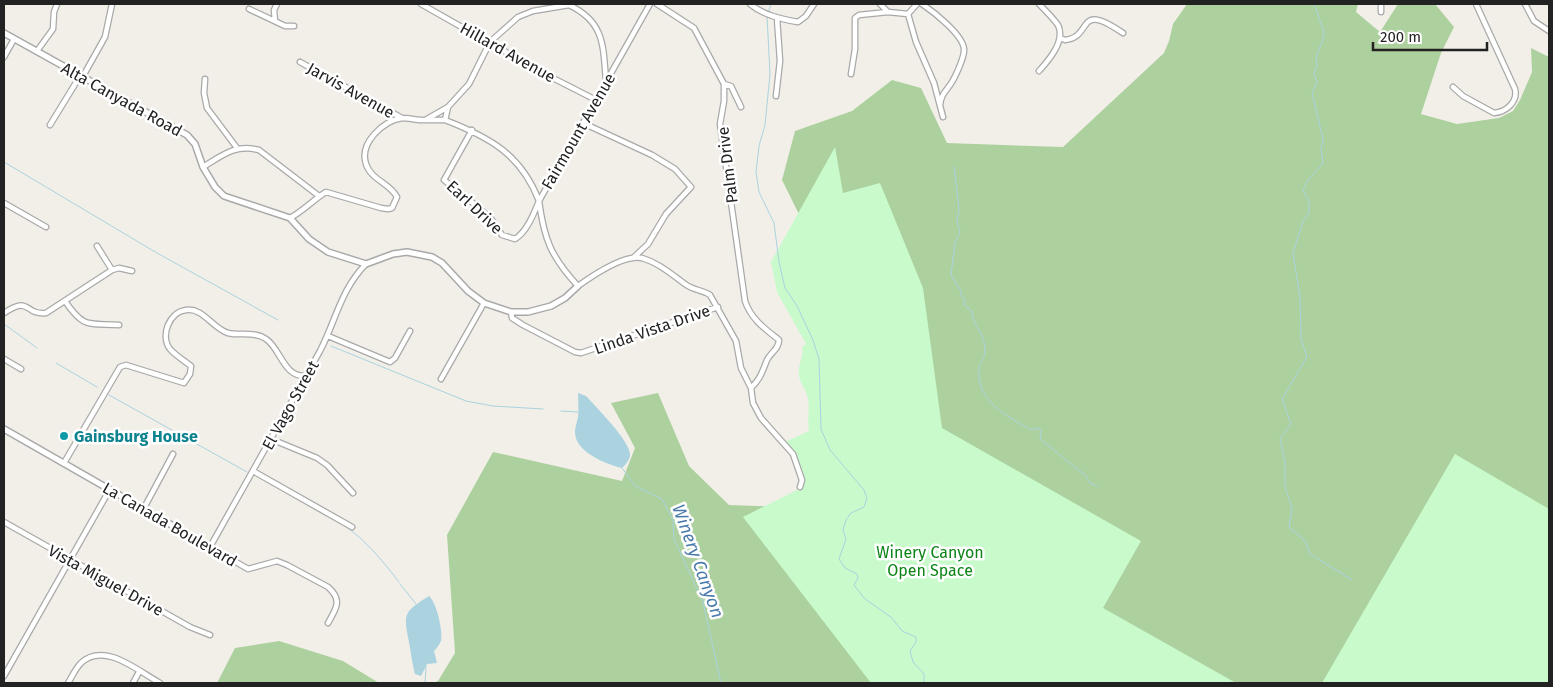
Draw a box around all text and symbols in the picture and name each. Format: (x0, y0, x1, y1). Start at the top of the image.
street label: Hillard Avenue (457, 18, 559, 86)
scale bar (1373, 20, 1487, 52)
text: 200 m (1380, 28, 1421, 46)
street label: Alta Canyada Road (58, 58, 185, 140)
street label: Jarvis Avenue (304, 59, 398, 122)
street label: Fairmount Avenue (537, 70, 619, 193)
street label: Palm Drive (713, 126, 742, 204)
street label: Earl Drive (443, 177, 507, 238)
street label: Linda Vista Drive (592, 301, 713, 358)
street label: El Vago Street (258, 357, 323, 453)
place label: Gainsburg House (74, 427, 198, 446)
marker: Gainsburg House (58, 430, 70, 442)
street label: La Canada Boulevard (99, 478, 240, 571)
water label: Winery Canyon (667, 501, 729, 621)
street label: Vista Miguel Drive (45, 541, 167, 620)
park label: Winery Canyon Open Space (876, 543, 984, 580)

